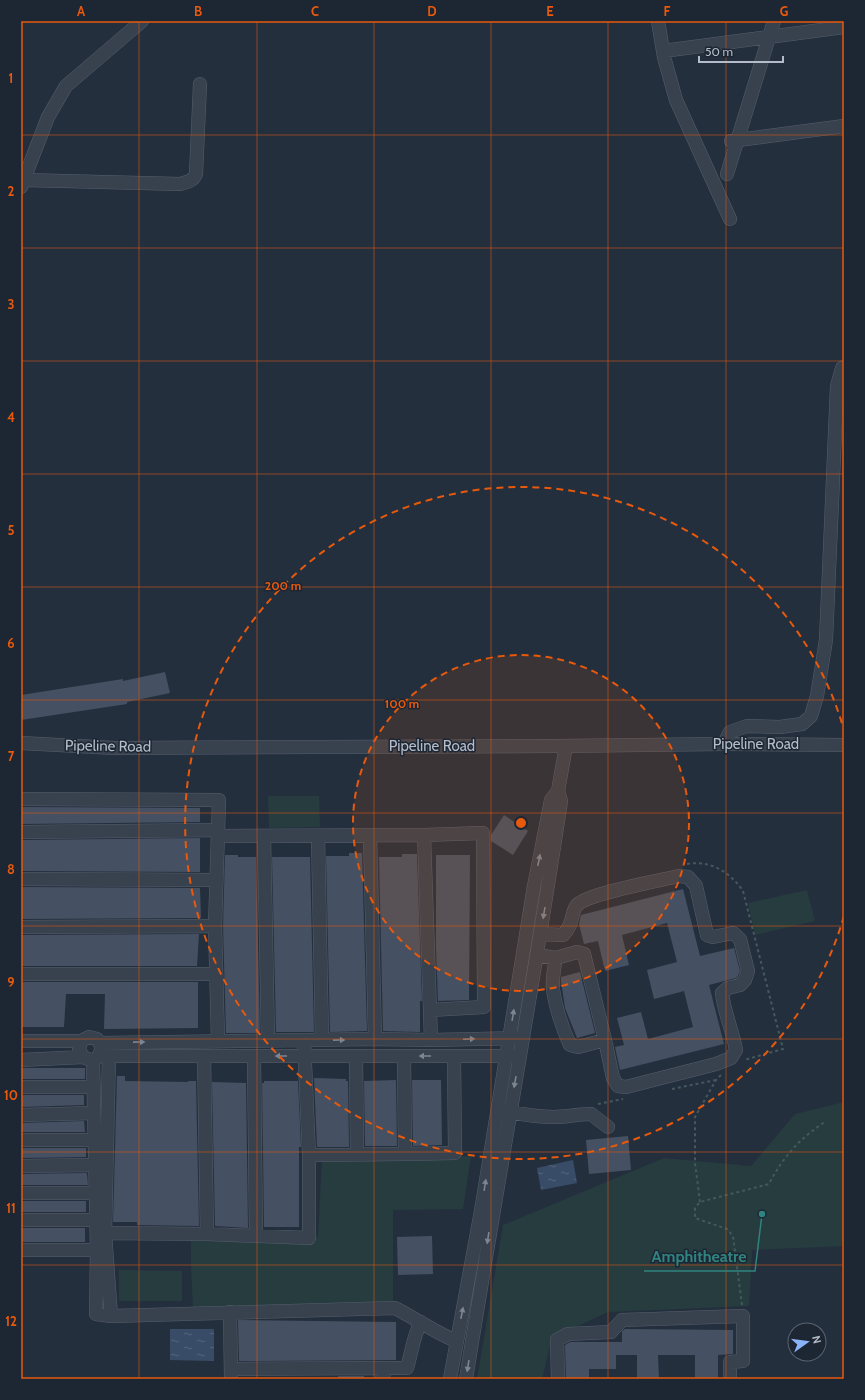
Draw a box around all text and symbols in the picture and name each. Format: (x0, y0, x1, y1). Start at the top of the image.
text: A (77, 3, 86, 19)
text: B (194, 3, 202, 19)
text: C (311, 3, 319, 19)
text: D (427, 3, 437, 19)
text: E (546, 3, 554, 19)
text: F (664, 3, 671, 19)
text: G (780, 3, 789, 19)
scale bar (699, 38, 783, 64)
text: 50 m (705, 44, 733, 59)
text: 1 (9, 70, 13, 86)
text: 2 (8, 183, 15, 199)
text: 3 (7, 296, 15, 312)
text: 4 (7, 409, 15, 425)
text: 5 (8, 522, 15, 538)
text: 200 m (265, 578, 301, 593)
text: 6 (7, 635, 15, 651)
text: 100 m (385, 696, 419, 711)
street label: Pipeline Road (713, 735, 799, 753)
street label: Pipeline Road (65, 736, 151, 756)
street label: Pipeline Road (389, 737, 475, 755)
text: 7 (8, 748, 15, 764)
centre of rings (514, 816, 528, 830)
one-way arrow (536, 854, 542, 866)
text: 8 (7, 861, 15, 877)
one-way arrow (541, 906, 547, 919)
text: 9 (7, 974, 15, 990)
one-way arrow (510, 1009, 516, 1022)
one-way arrow (463, 1036, 476, 1042)
one-way arrow (333, 1037, 346, 1043)
one-way arrow (133, 1039, 145, 1046)
one-way arrow (274, 1053, 287, 1059)
one-way arrow (418, 1053, 431, 1059)
one-way arrow (512, 1076, 518, 1088)
text: 10 (4, 1087, 18, 1103)
one-way arrow (482, 1179, 488, 1191)
text: 11 (6, 1200, 16, 1216)
one-way arrow (485, 1232, 491, 1244)
callout: Amphitheatre (644, 1243, 755, 1271)
text: Amphitheatre (652, 1247, 747, 1266)
one-way arrow (459, 1307, 465, 1319)
text: 12 (5, 1313, 17, 1329)
north arrow (787, 1322, 827, 1362)
text: N (809, 1334, 824, 1345)
one-way arrow (465, 1360, 471, 1372)

